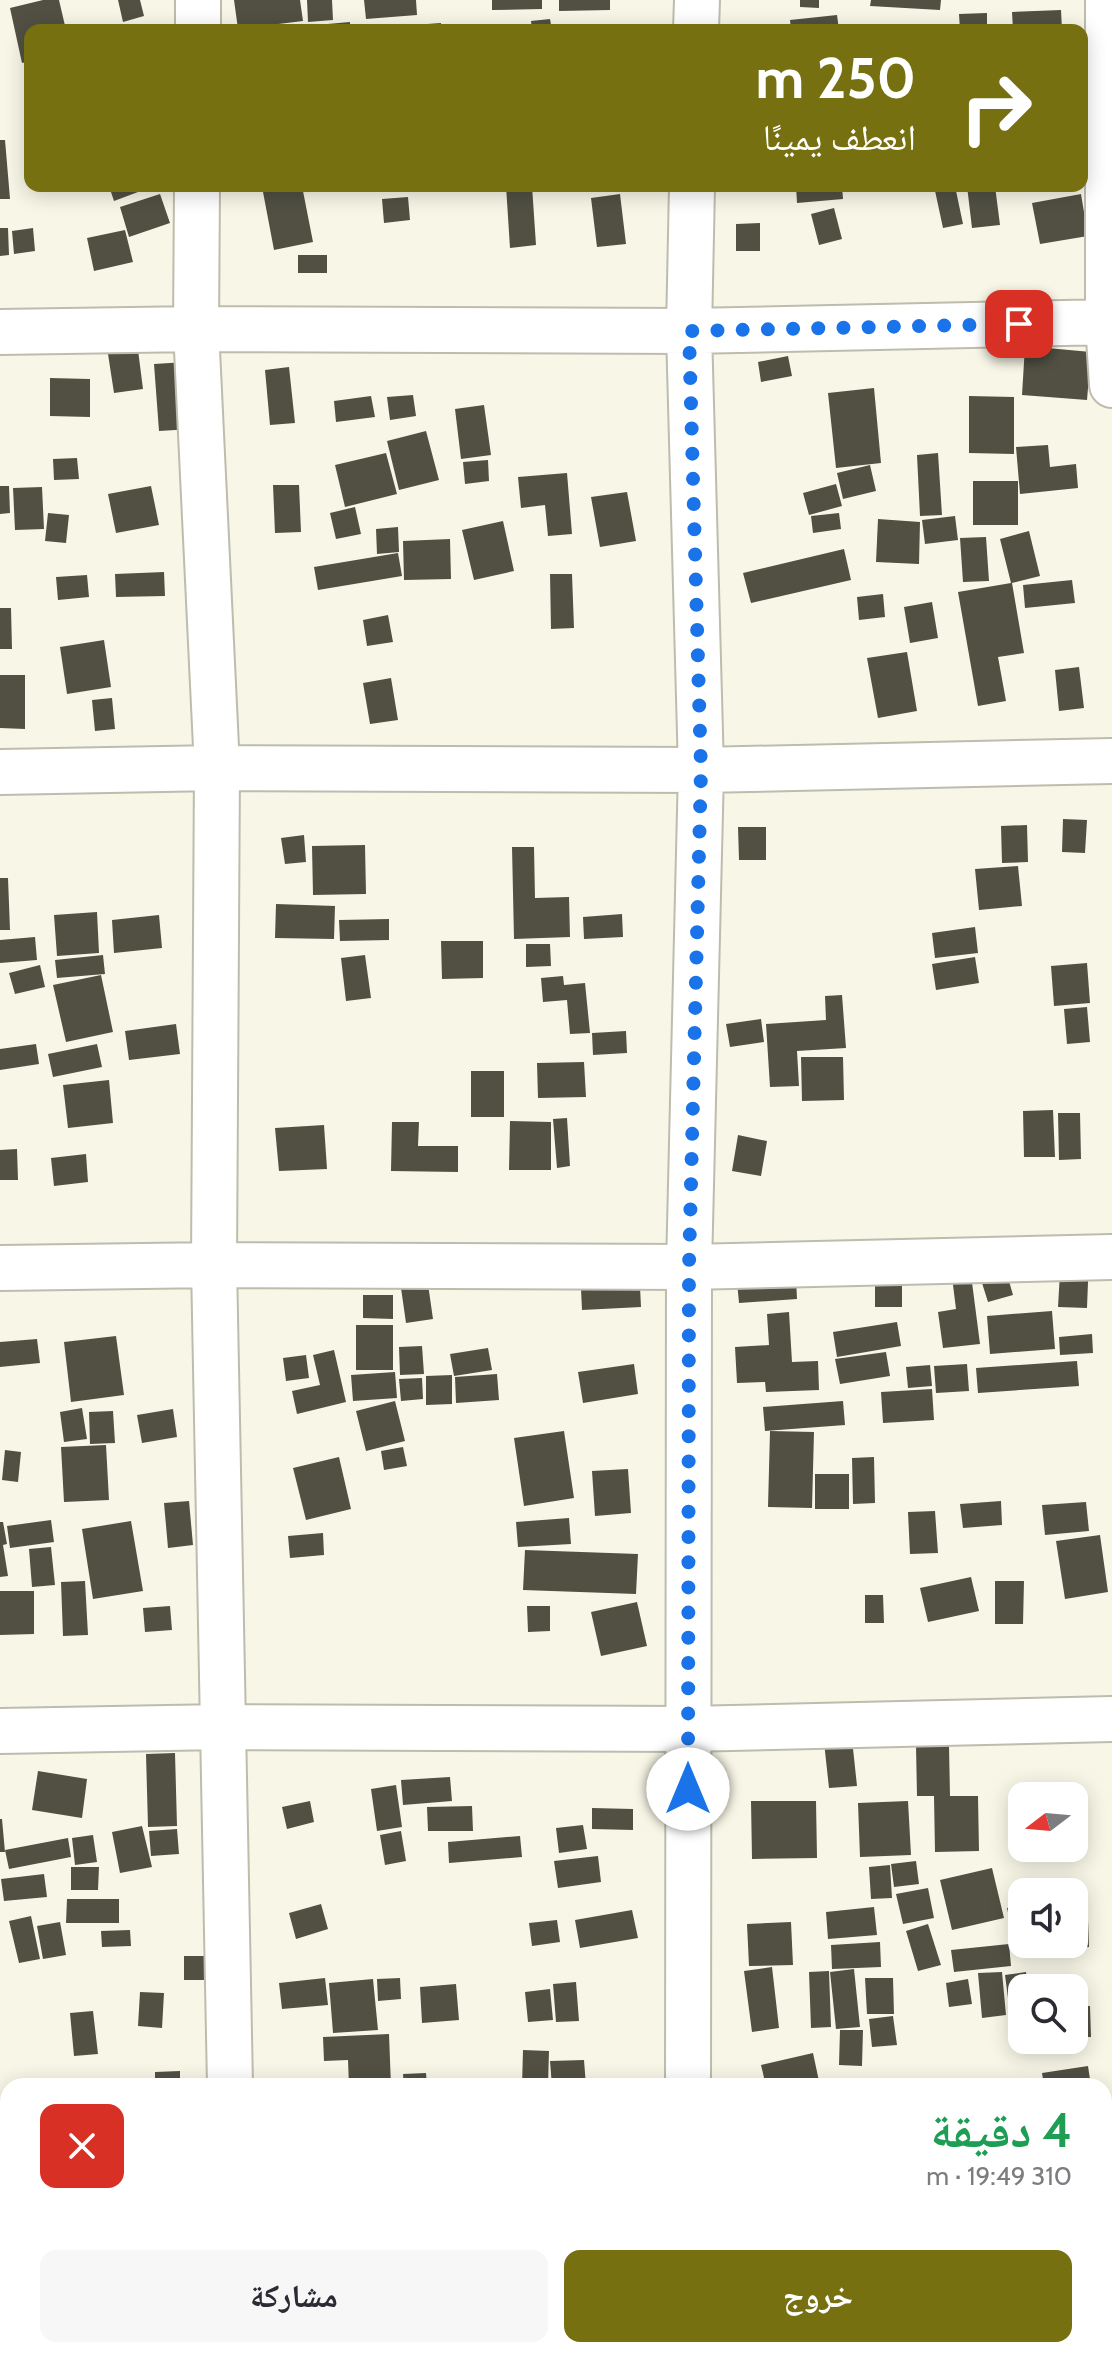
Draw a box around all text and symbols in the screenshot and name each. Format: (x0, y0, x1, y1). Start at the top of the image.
text: 250 m (755, 44, 916, 112)
icon: right (944, 56, 1048, 160)
text: انعطف يمينًا (763, 115, 916, 159)
pin (985, 290, 1053, 358)
icon: arrive (997, 302, 1041, 346)
position arrow (646, 1747, 730, 1831)
north arrow (1008, 1782, 1088, 1862)
map controls (1008, 1782, 1088, 2054)
button: sound (1008, 1878, 1088, 1958)
button: search (1008, 1974, 1088, 2054)
text: 4 دقيقة (931, 2101, 1072, 2159)
button: close (40, 2104, 124, 2188)
text: 310 m · 19:49 (926, 2160, 1072, 2192)
button: مشاركة (40, 2250, 548, 2342)
button: خروج (564, 2250, 1072, 2342)

